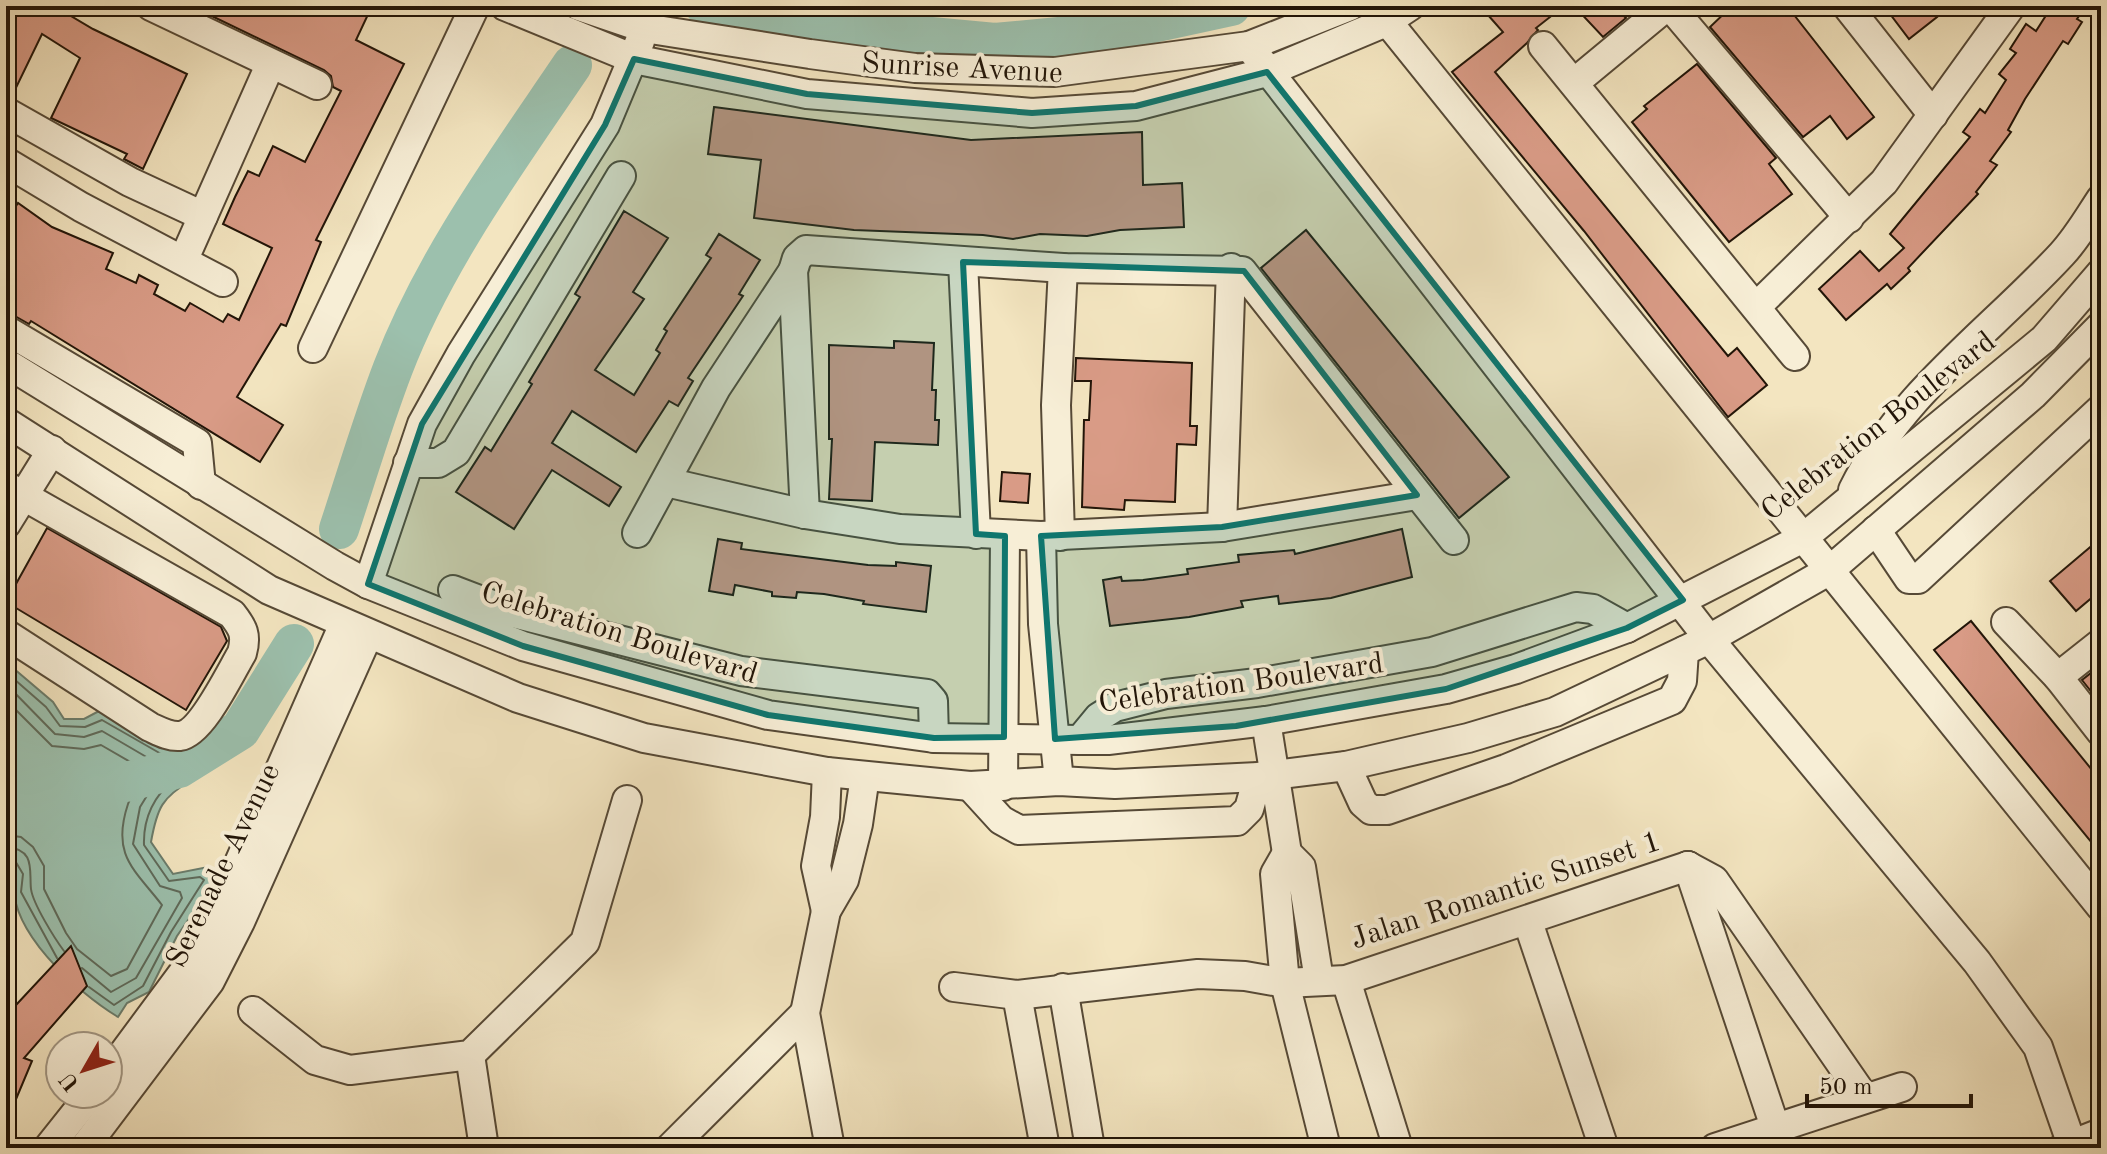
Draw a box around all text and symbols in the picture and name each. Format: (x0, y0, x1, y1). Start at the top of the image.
street label: Sunrise Avenue (860, 49, 1064, 89)
street label: Celebration Boulevard (1756, 327, 2002, 527)
street label: Celebration Boulevard (477, 578, 761, 690)
street label: Celebration Boulevard (1097, 649, 1385, 719)
street label: Serenade Avenue (162, 759, 286, 973)
street label: Jalan Romantic Sunset 1 (1347, 827, 1665, 955)
north arrow (44, 1030, 124, 1110)
scale bar (1807, 1058, 1971, 1108)
text: U (56, 1068, 84, 1095)
text: 50 m (1819, 1076, 1873, 1100)

